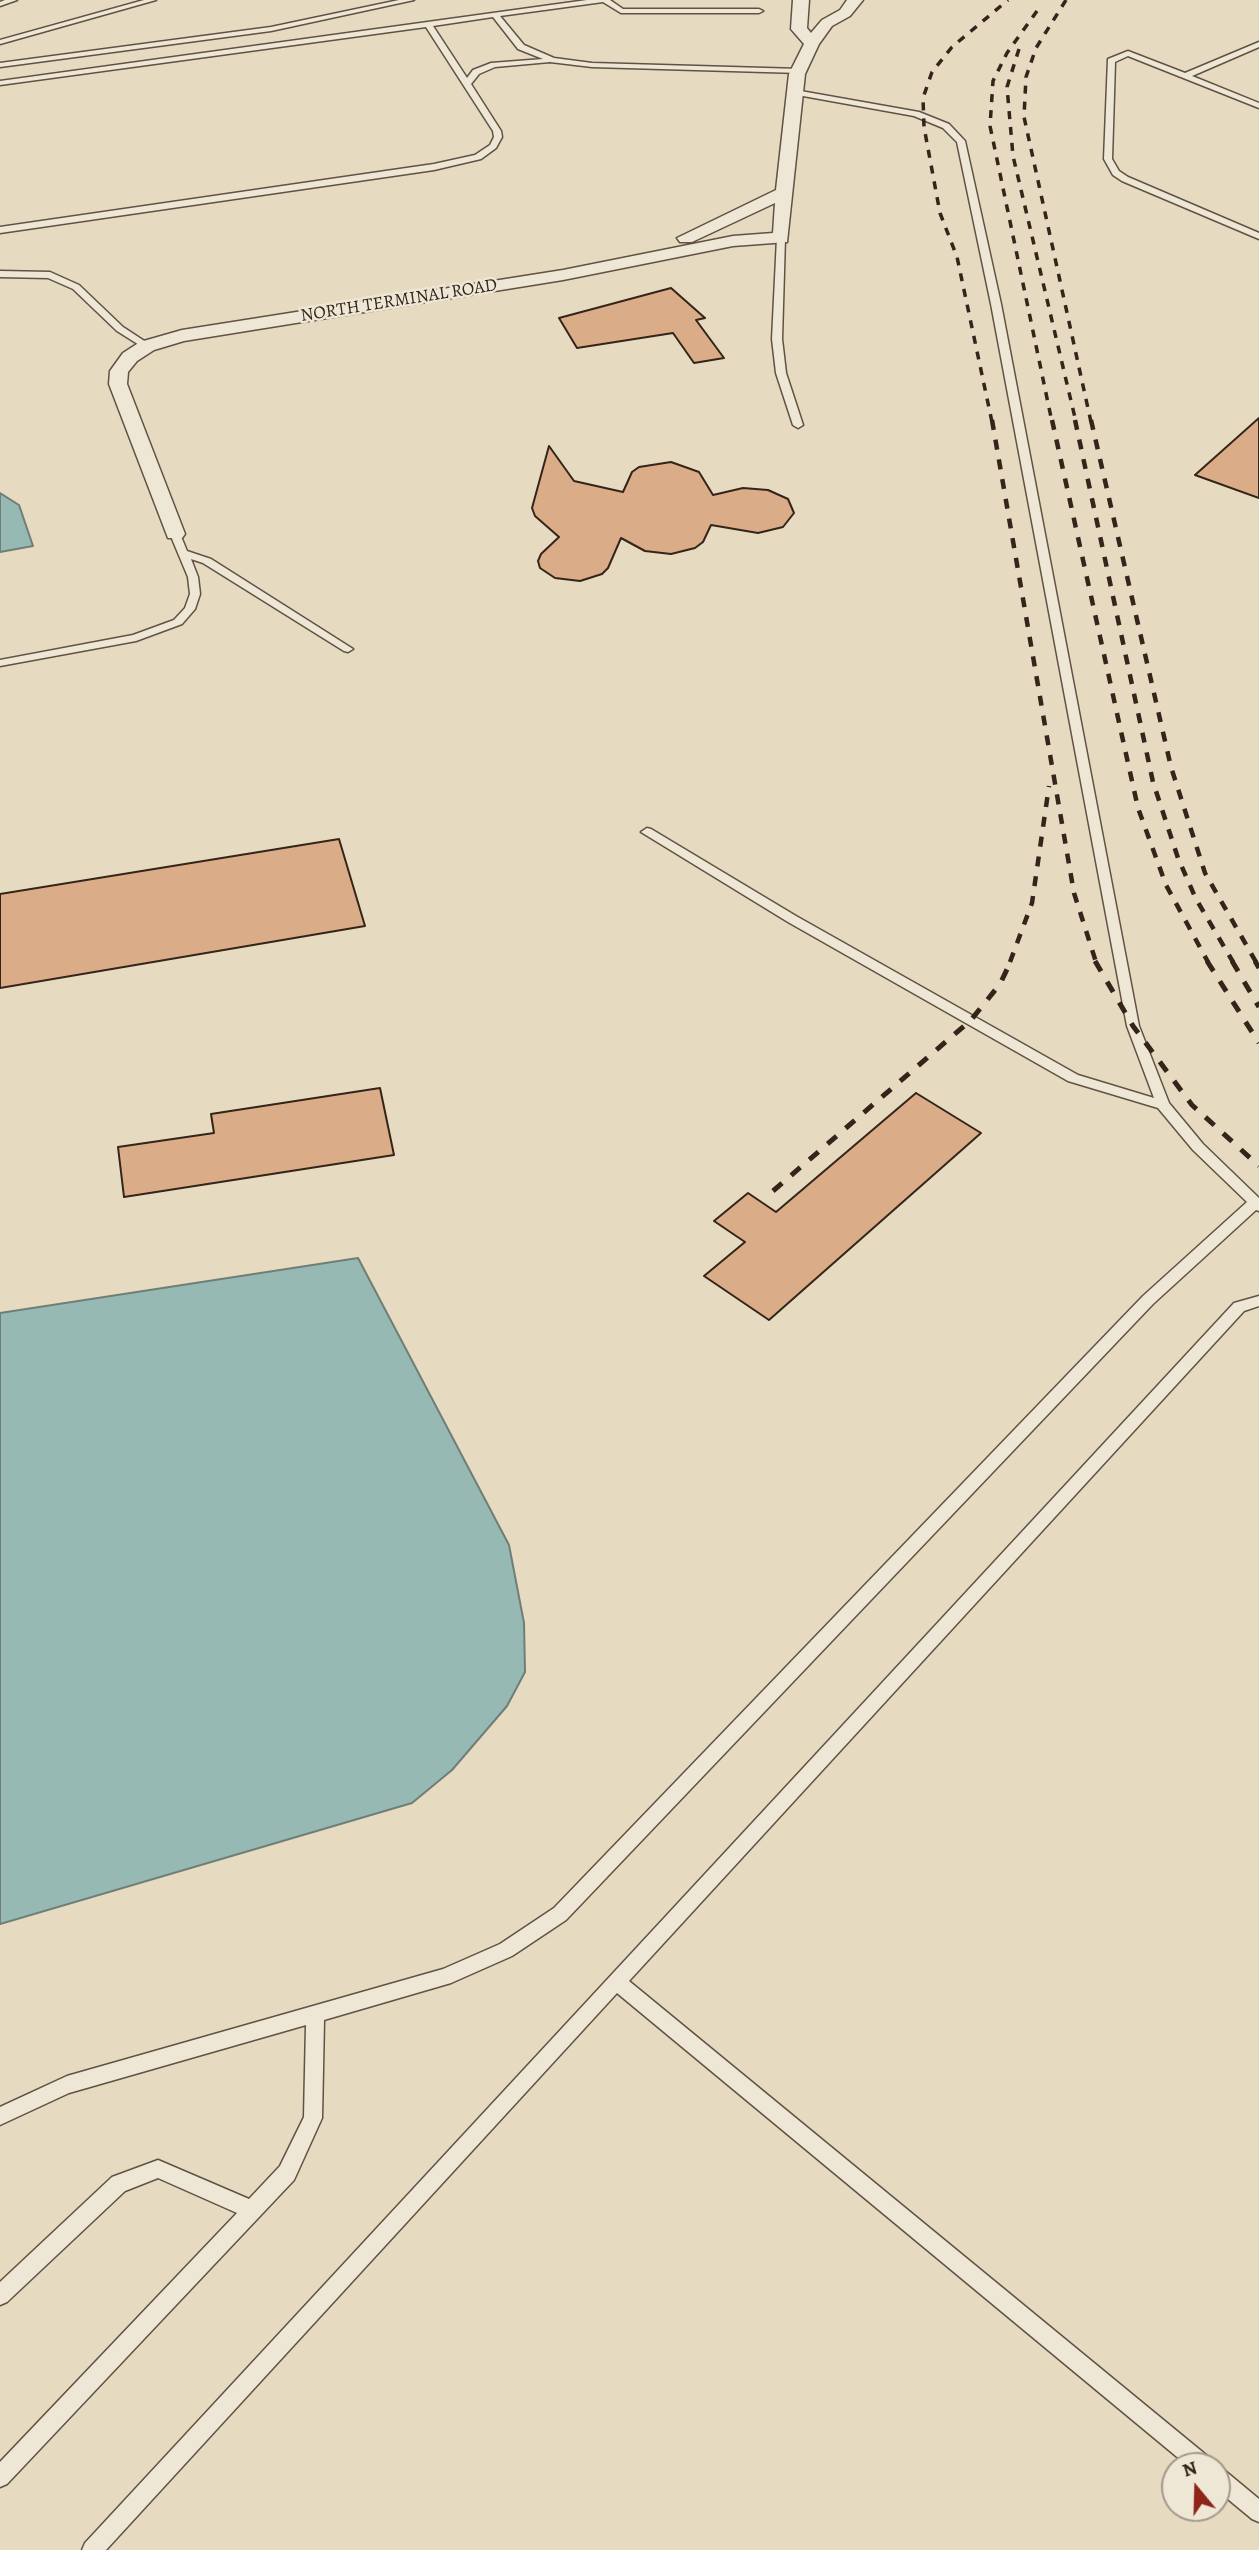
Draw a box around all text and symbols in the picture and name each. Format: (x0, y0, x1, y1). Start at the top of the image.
street label: NORTH TERMINAL ROAD (299, 275, 499, 327)
north arrow (1161, 2452, 1231, 2522)
text: N (1179, 2454, 1201, 2484)

